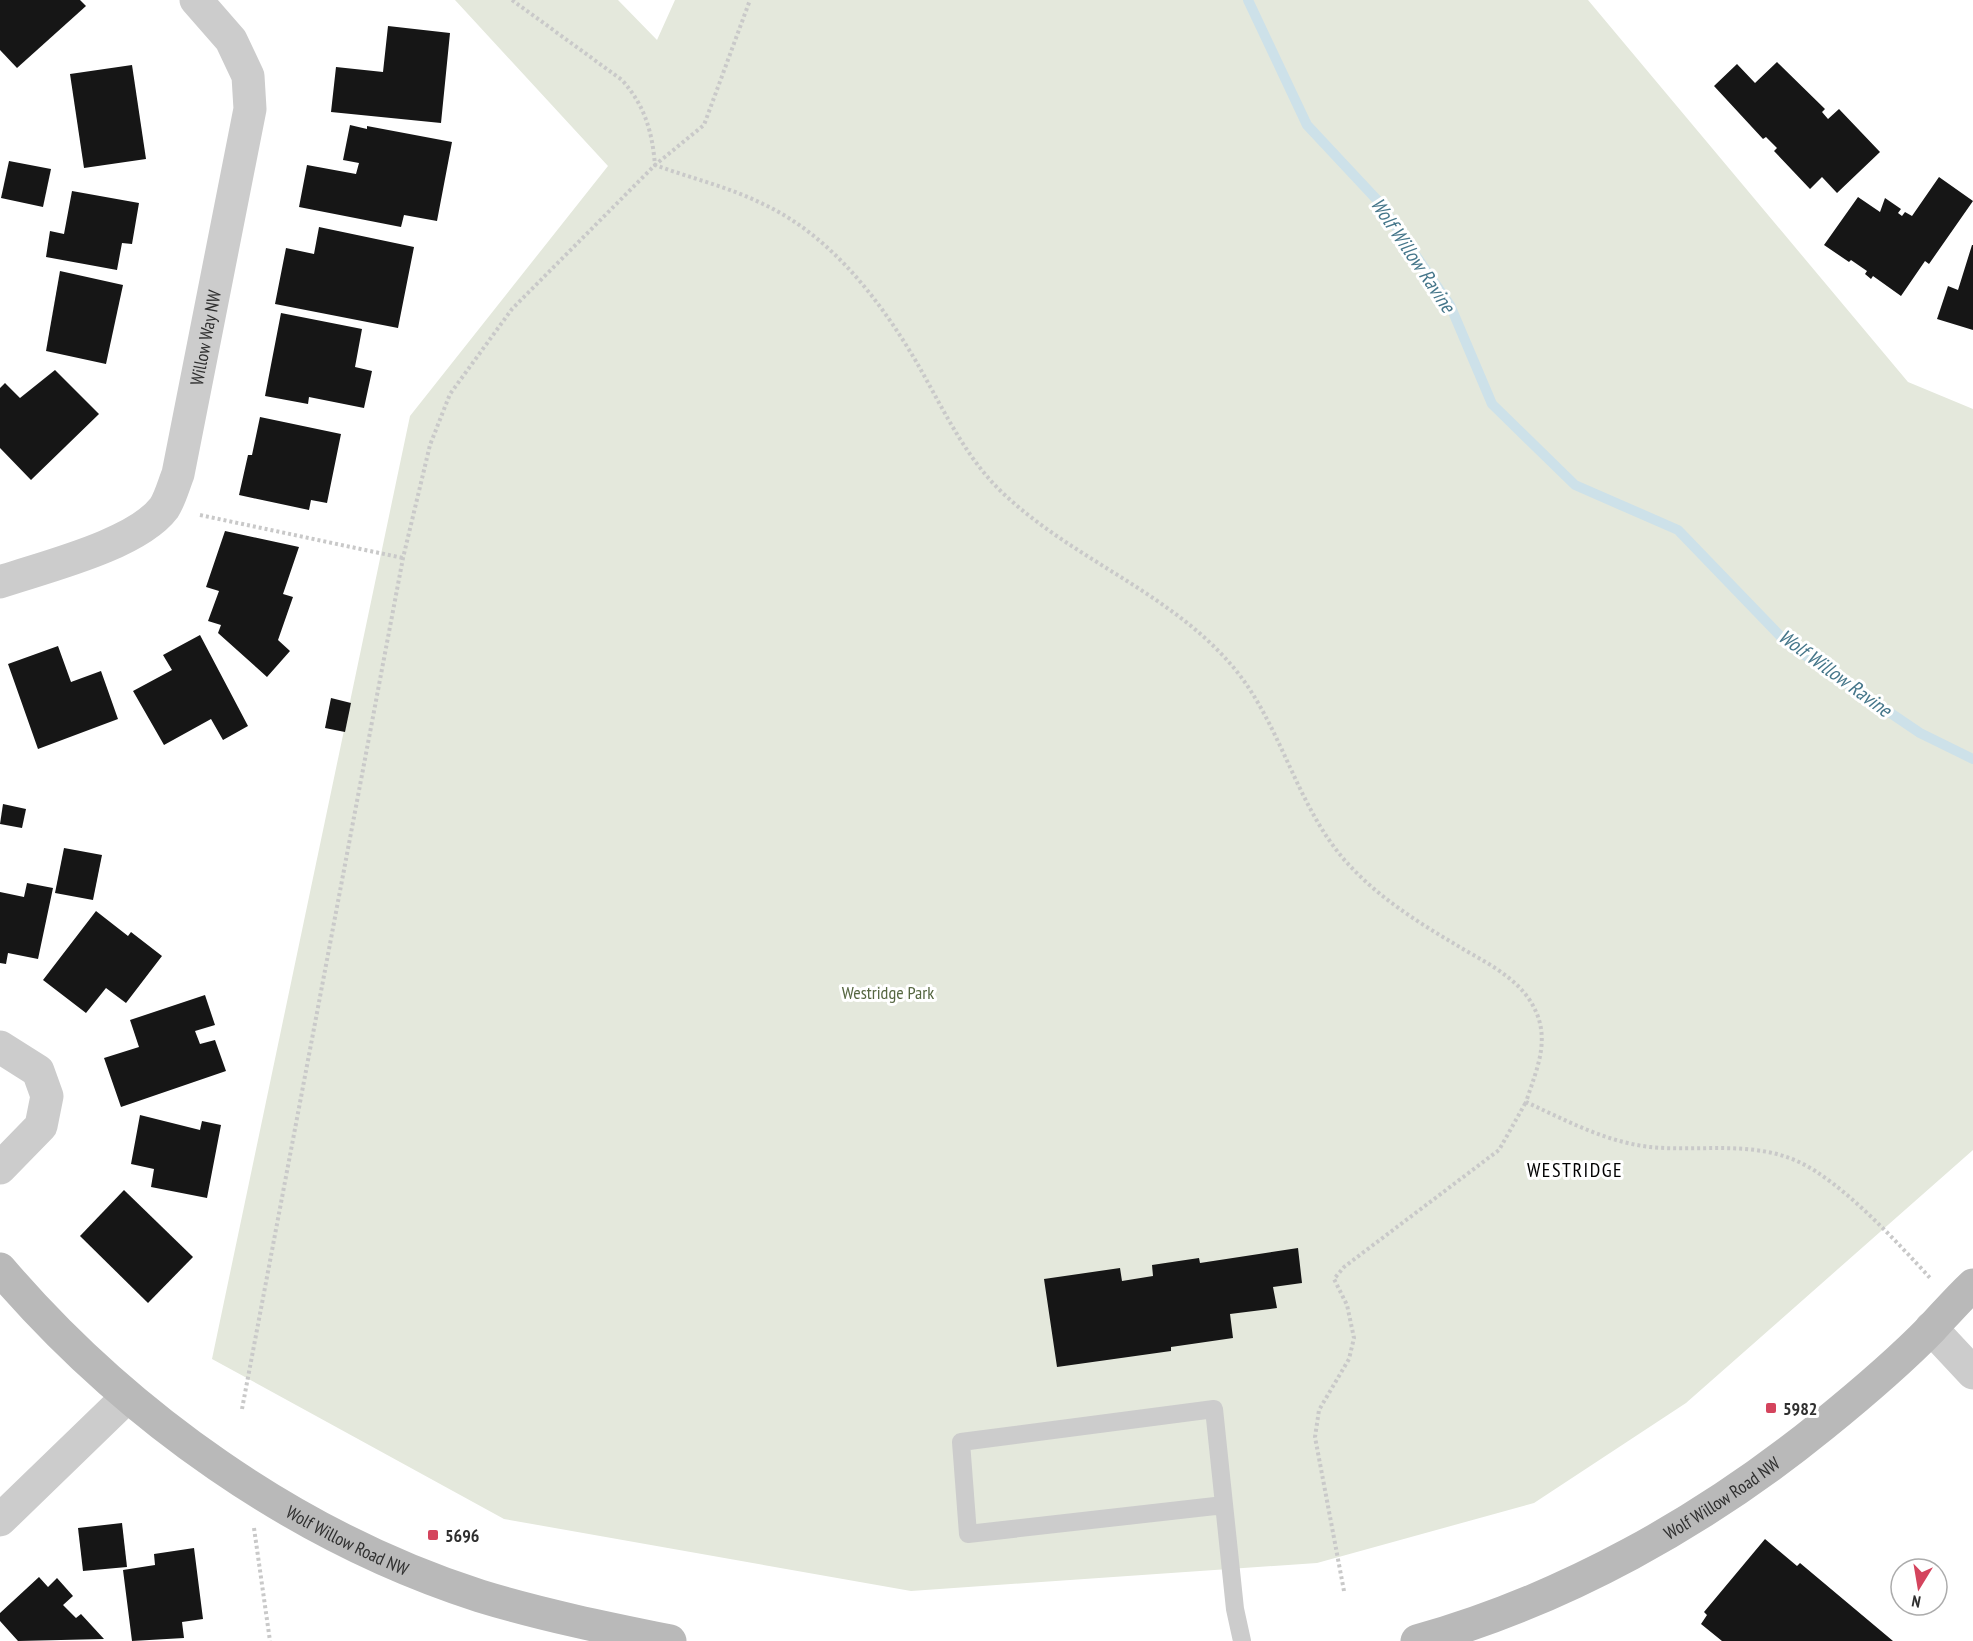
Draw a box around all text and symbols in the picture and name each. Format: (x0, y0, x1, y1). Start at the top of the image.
water label: Wolf Willow Ravine (1365, 193, 1462, 319)
street label: Willow Way NW (184, 288, 226, 387)
water label: Wolf Willow Ravine (1774, 623, 1898, 724)
park label: Westridge Park (842, 981, 934, 1004)
district label: WESTRIDGE (1527, 1157, 1623, 1183)
place label: 5982 (1783, 1397, 1817, 1420)
marker: 5982 (1764, 1401, 1778, 1415)
street label: Wolf Willow Road NW (1659, 1451, 1784, 1544)
street label: Wolf Willow Road NW (282, 1500, 412, 1580)
place label: 5696 (445, 1524, 479, 1547)
marker: 5696 (426, 1528, 440, 1542)
north arrow (1889, 1557, 1949, 1617)
text: N (1910, 1591, 1922, 1612)

